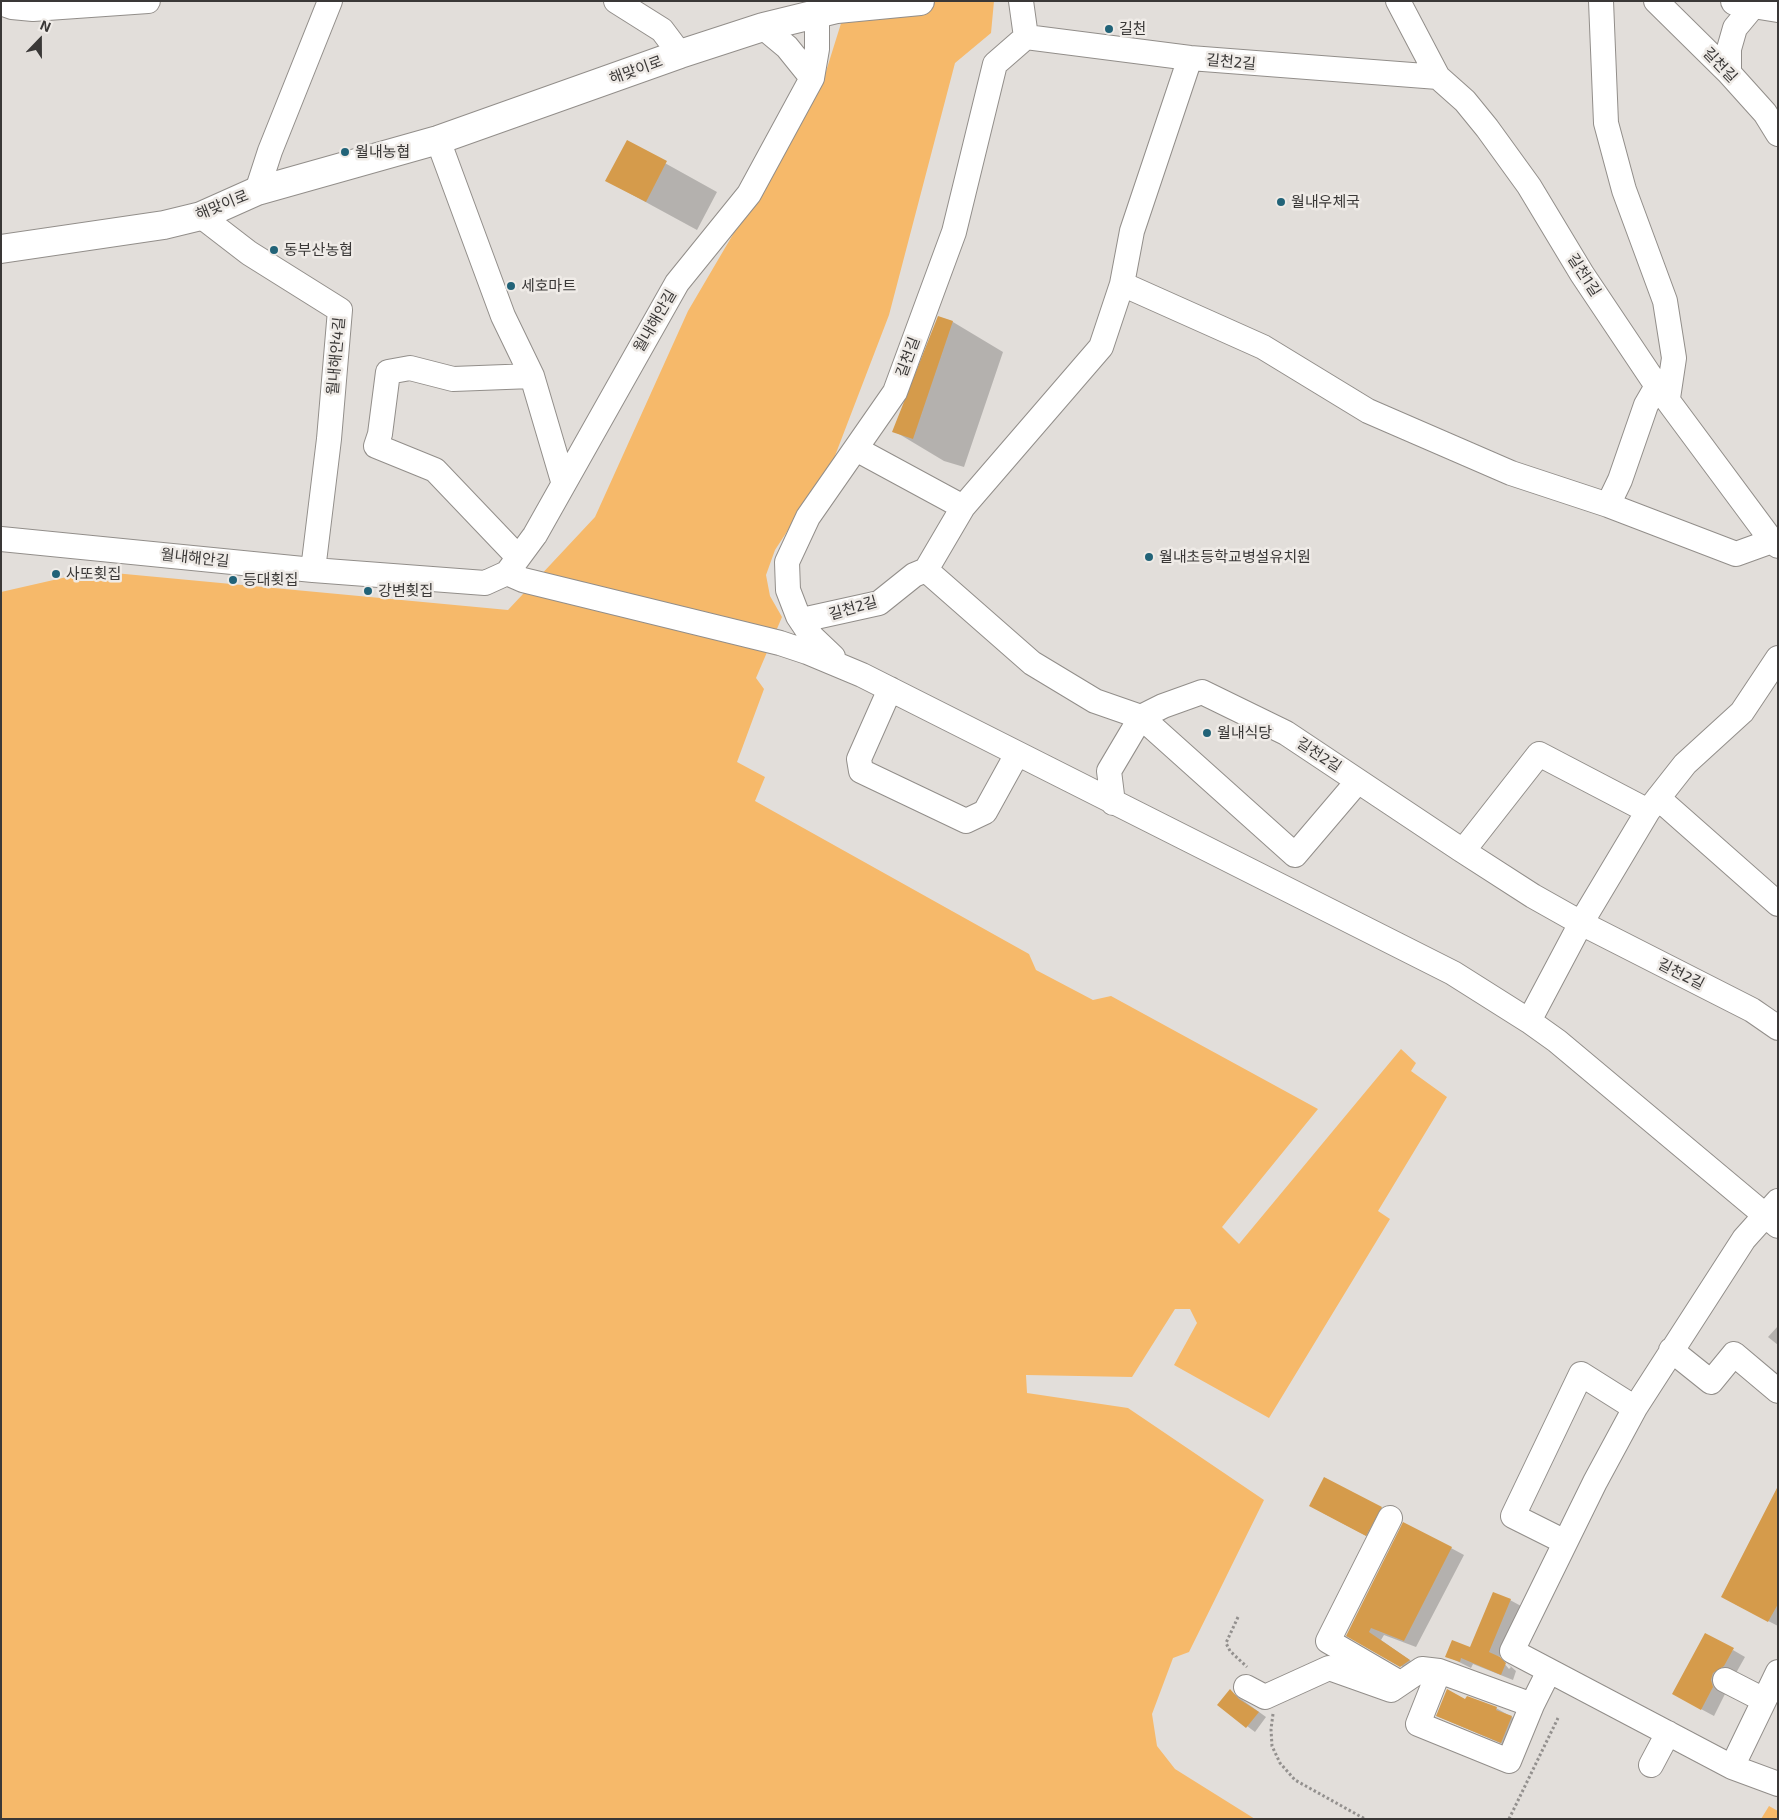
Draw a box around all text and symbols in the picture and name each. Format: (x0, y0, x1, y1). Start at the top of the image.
north arrow (15, 15, 65, 65)
text: N (38, 16, 54, 35)
place label: 길천 (1119, 20, 1147, 38)
marker: 길천 (1103, 23, 1115, 35)
street label: 길천길 (1699, 44, 1741, 86)
street label: 길천2길 (1205, 51, 1257, 73)
street label: 해맞이로 (607, 52, 665, 88)
place label: 월내농협 (355, 143, 410, 161)
marker: 월내농협 (339, 146, 351, 158)
street label: 해맞이로 (193, 186, 251, 224)
place label: 월내우체국 (1291, 193, 1360, 211)
marker: 월내우체국 (1275, 196, 1287, 208)
place label: 동부산농협 (284, 241, 353, 259)
marker: 동부산농협 (268, 244, 280, 256)
street label: 길천1길 (1564, 250, 1604, 300)
place label: 세호마트 (521, 277, 576, 295)
marker: 세호마트 (505, 280, 517, 292)
street label: 월내해안길 (630, 287, 680, 355)
street label: 월내해안4길 (324, 316, 348, 396)
street label: 길천길 (892, 334, 924, 380)
street label: 월내해안길 (160, 545, 230, 571)
place label: 월내초등학교병설유치원 (1159, 548, 1311, 566)
marker: 월내초등학교병설유치원 (1143, 551, 1155, 563)
place label: 사또횟집 (66, 565, 121, 583)
marker: 사또횟집 (50, 568, 62, 580)
place label: 등대횟집 (243, 571, 298, 589)
marker: 등대횟집 (227, 574, 239, 586)
place label: 강변횟집 (378, 582, 433, 600)
marker: 강변횟집 (362, 585, 374, 597)
street label: 길천2길 (827, 592, 879, 624)
place label: 월내식당 (1217, 724, 1272, 742)
marker: 월내식당 (1201, 727, 1213, 739)
street label: 길천2길 (1293, 734, 1345, 776)
street label: 길천2길 (1655, 955, 1707, 993)

